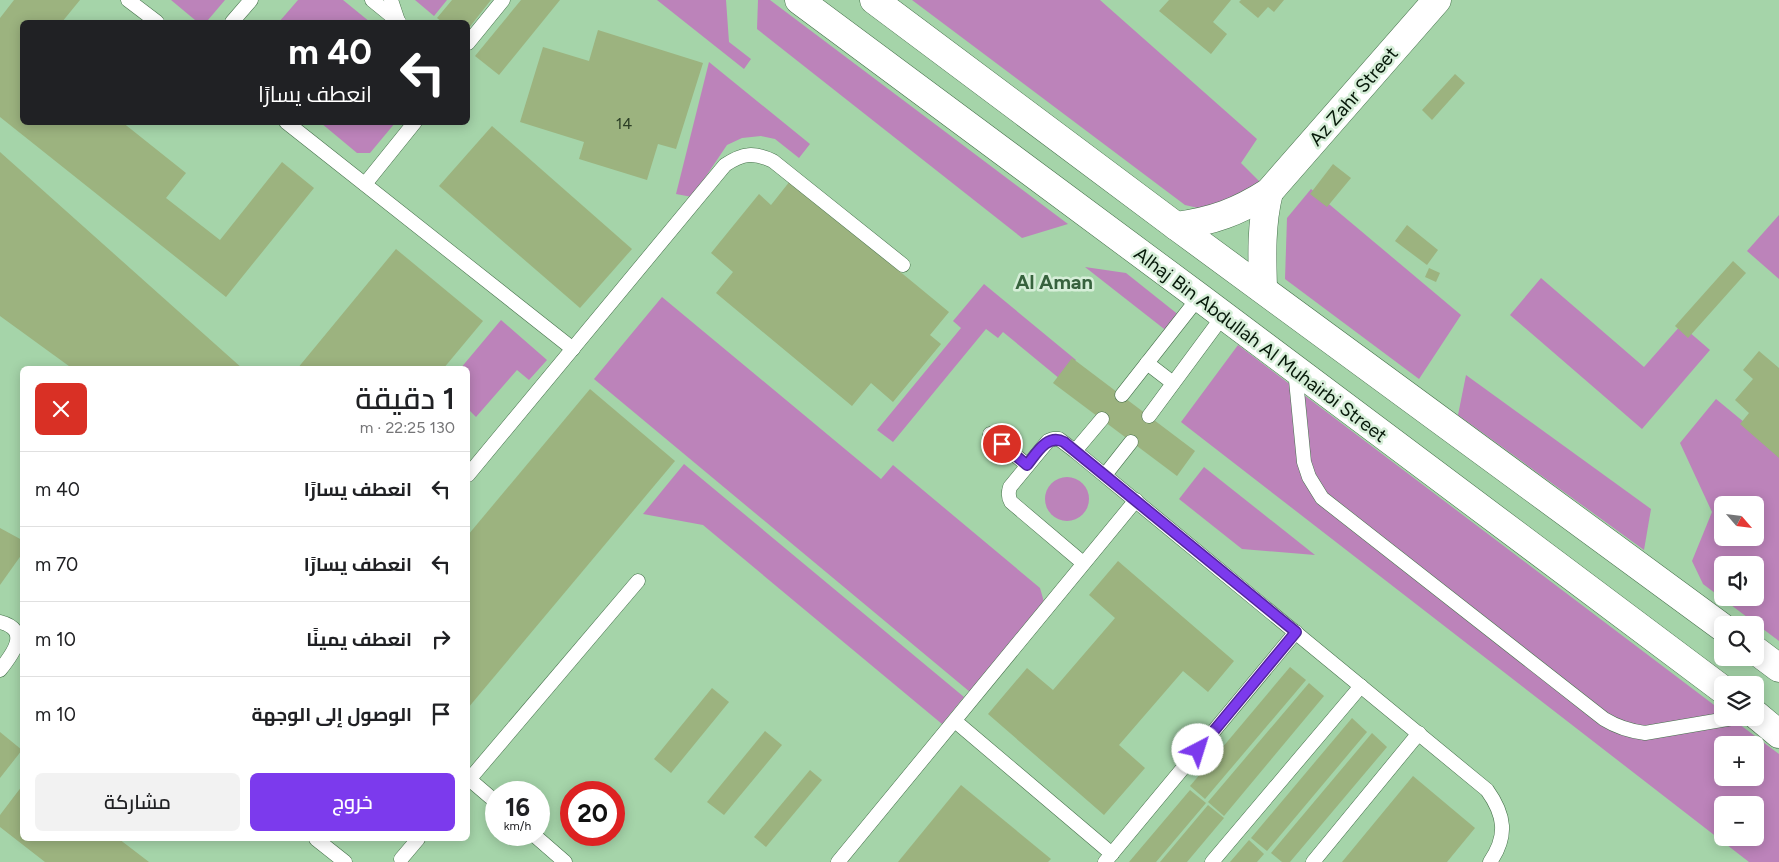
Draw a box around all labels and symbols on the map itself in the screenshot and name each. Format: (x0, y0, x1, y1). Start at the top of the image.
street label: Az Zahr Street (1304, 42, 1403, 151)
house number: 14 (616, 114, 632, 133)
street label: Alhaj Bin Abdullah Al Muhairbi Street (1130, 242, 1392, 447)
district label: Al Aman (1015, 270, 1093, 294)
pin (981, 423, 1023, 465)
north arrow (1714, 496, 1764, 546)
position arrow (1171, 723, 1223, 775)
speed limit sign: 20 (560, 781, 625, 846)

